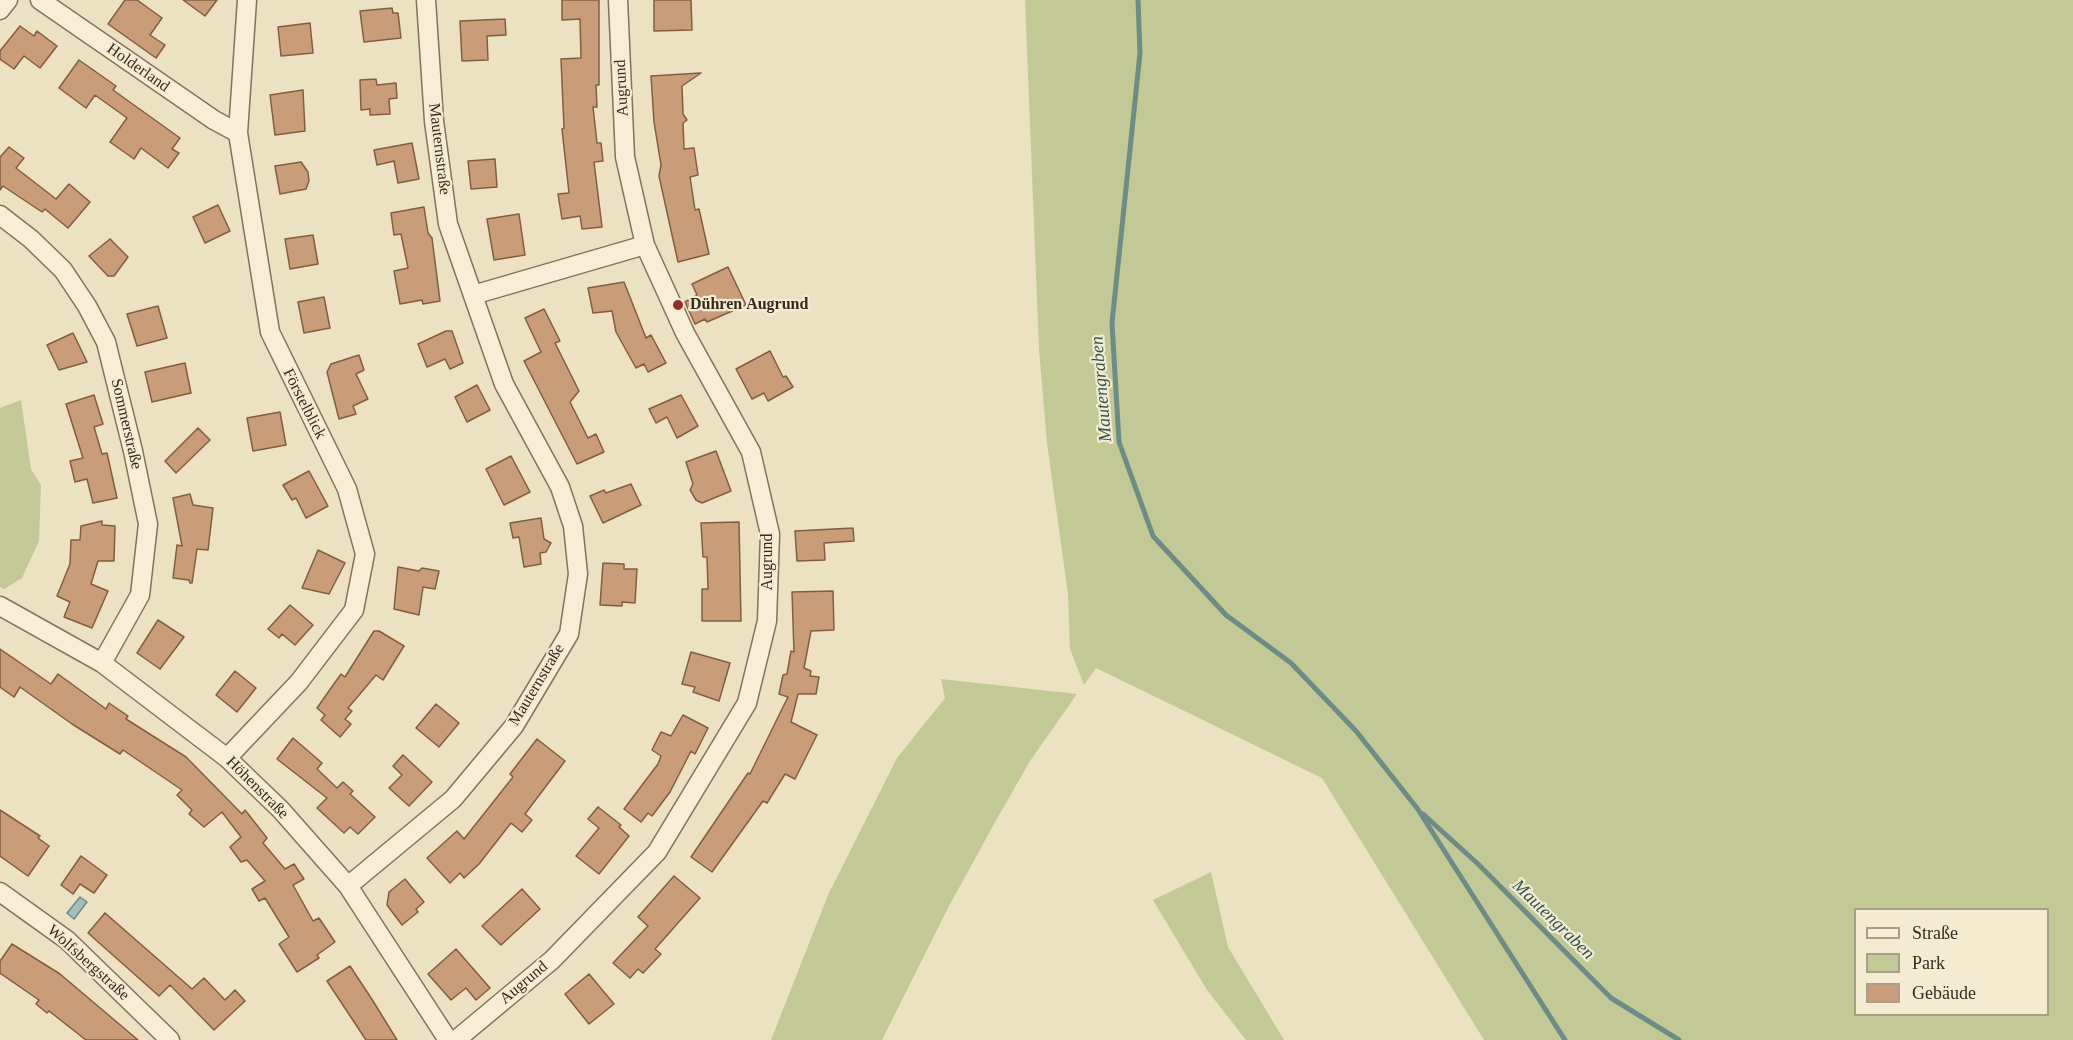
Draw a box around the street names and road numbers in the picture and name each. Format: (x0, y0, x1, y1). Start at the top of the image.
street label: Holderland (103, 39, 173, 97)
street label: Augrund (611, 59, 633, 117)
street label: Mauternstraße (424, 102, 454, 196)
street label: Förstelblick (278, 366, 330, 442)
street label: Sommerstraße (106, 377, 146, 471)
street label: Augrund (758, 534, 778, 590)
street label: Mauternstraße (505, 640, 569, 730)
street label: Höhenstraße (222, 753, 292, 823)
street label: Wolfsbergstraße (43, 921, 133, 1005)
street label: Augrund (496, 957, 552, 1009)

